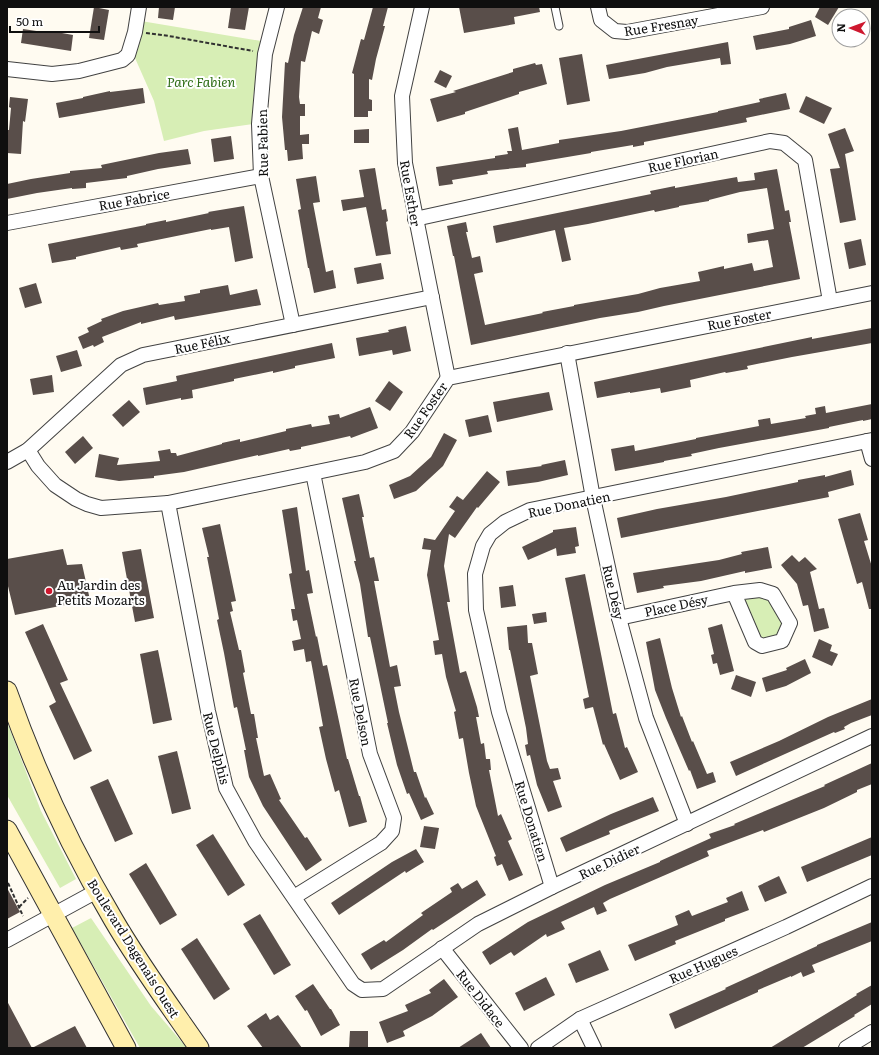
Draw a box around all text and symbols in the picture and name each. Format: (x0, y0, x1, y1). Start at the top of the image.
scale bar (10, 8, 99, 34)
north arrow (831, 8, 871, 48)
street label: Rue Fresnay (622, 10, 700, 40)
text: 50 m (16, 12, 43, 30)
text: N (832, 23, 848, 33)
park label: Parc Fabien (167, 72, 236, 91)
street label: Rue Fabien (252, 108, 272, 177)
street label: Rue Florian (646, 143, 720, 177)
street label: Rue Esther (396, 158, 426, 228)
street label: Rue Fabrice (97, 183, 171, 215)
street label: Rue Foster (705, 303, 774, 335)
street label: Rue Félix (172, 328, 232, 358)
street label: Rue Foster (399, 377, 452, 442)
street label: Rue Donatien (526, 486, 612, 522)
street label: Rue Désy (598, 562, 630, 622)
place label: Au Jardin des Petits Mozarts (57, 575, 145, 609)
marker: Au Jardin des Petits Mozarts (44, 586, 54, 596)
street label: Place Désy (642, 589, 710, 621)
street label: Rue Delson (345, 676, 377, 748)
street label: Rue Delphis (199, 710, 235, 786)
street label: Rue Donatien (511, 778, 553, 864)
street label: Rue Didier (575, 838, 644, 884)
street label: Boulevard Dagenais Ouest (83, 875, 185, 1022)
street label: Rue Hugues (666, 940, 740, 988)
street label: Rue Didace (452, 965, 510, 1031)

